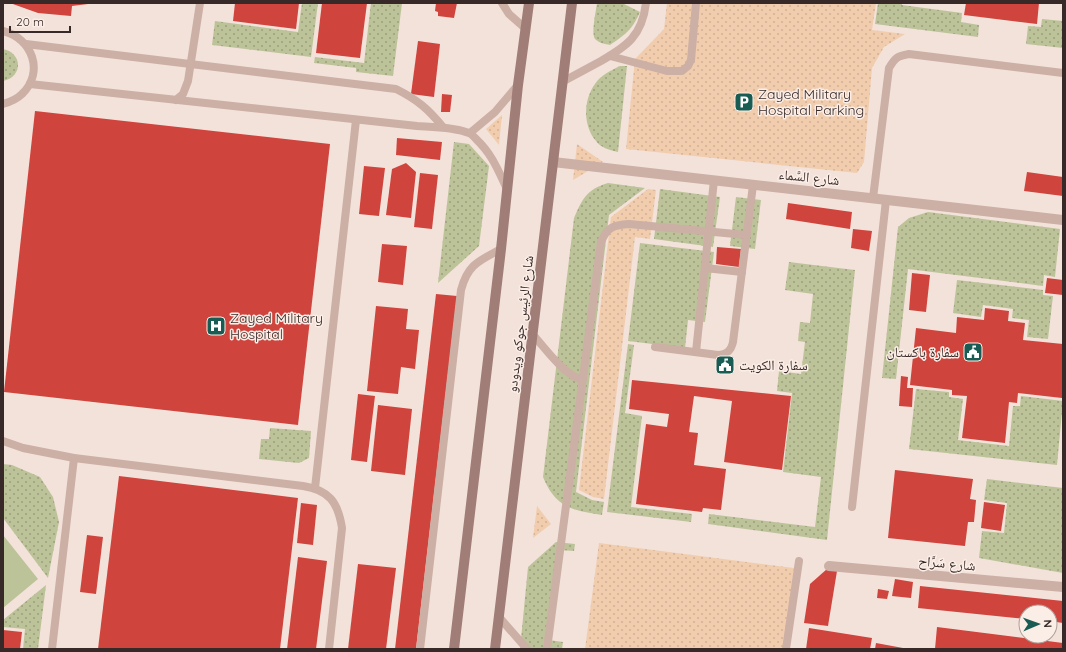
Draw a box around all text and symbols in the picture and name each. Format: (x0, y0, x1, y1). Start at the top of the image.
scale bar (10, 8, 70, 34)
text: 20 m (16, 14, 44, 29)
place label: Zayed Military Hospital Parking (758, 85, 864, 119)
parking icon: Zayed Military Hospital Parking (733, 91, 755, 113)
street label: شارع السَّماء (777, 165, 841, 190)
street label: شارع الرئيس جوكو ويدودو (503, 254, 538, 394)
place label: Zayed Military Hospital (230, 309, 323, 343)
hospital icon: Zayed Military Hospital (205, 315, 227, 337)
public building icon: سفارة باكستان (962, 341, 984, 363)
place label: سفارة باكستان (887, 343, 959, 361)
public building icon: سفارة الكويت (714, 354, 736, 376)
place label: سفارة الكويت (739, 356, 808, 374)
street label: شارع سَرَّاح (917, 552, 976, 575)
north arrow (1018, 604, 1058, 644)
text: N (1041, 619, 1055, 628)

